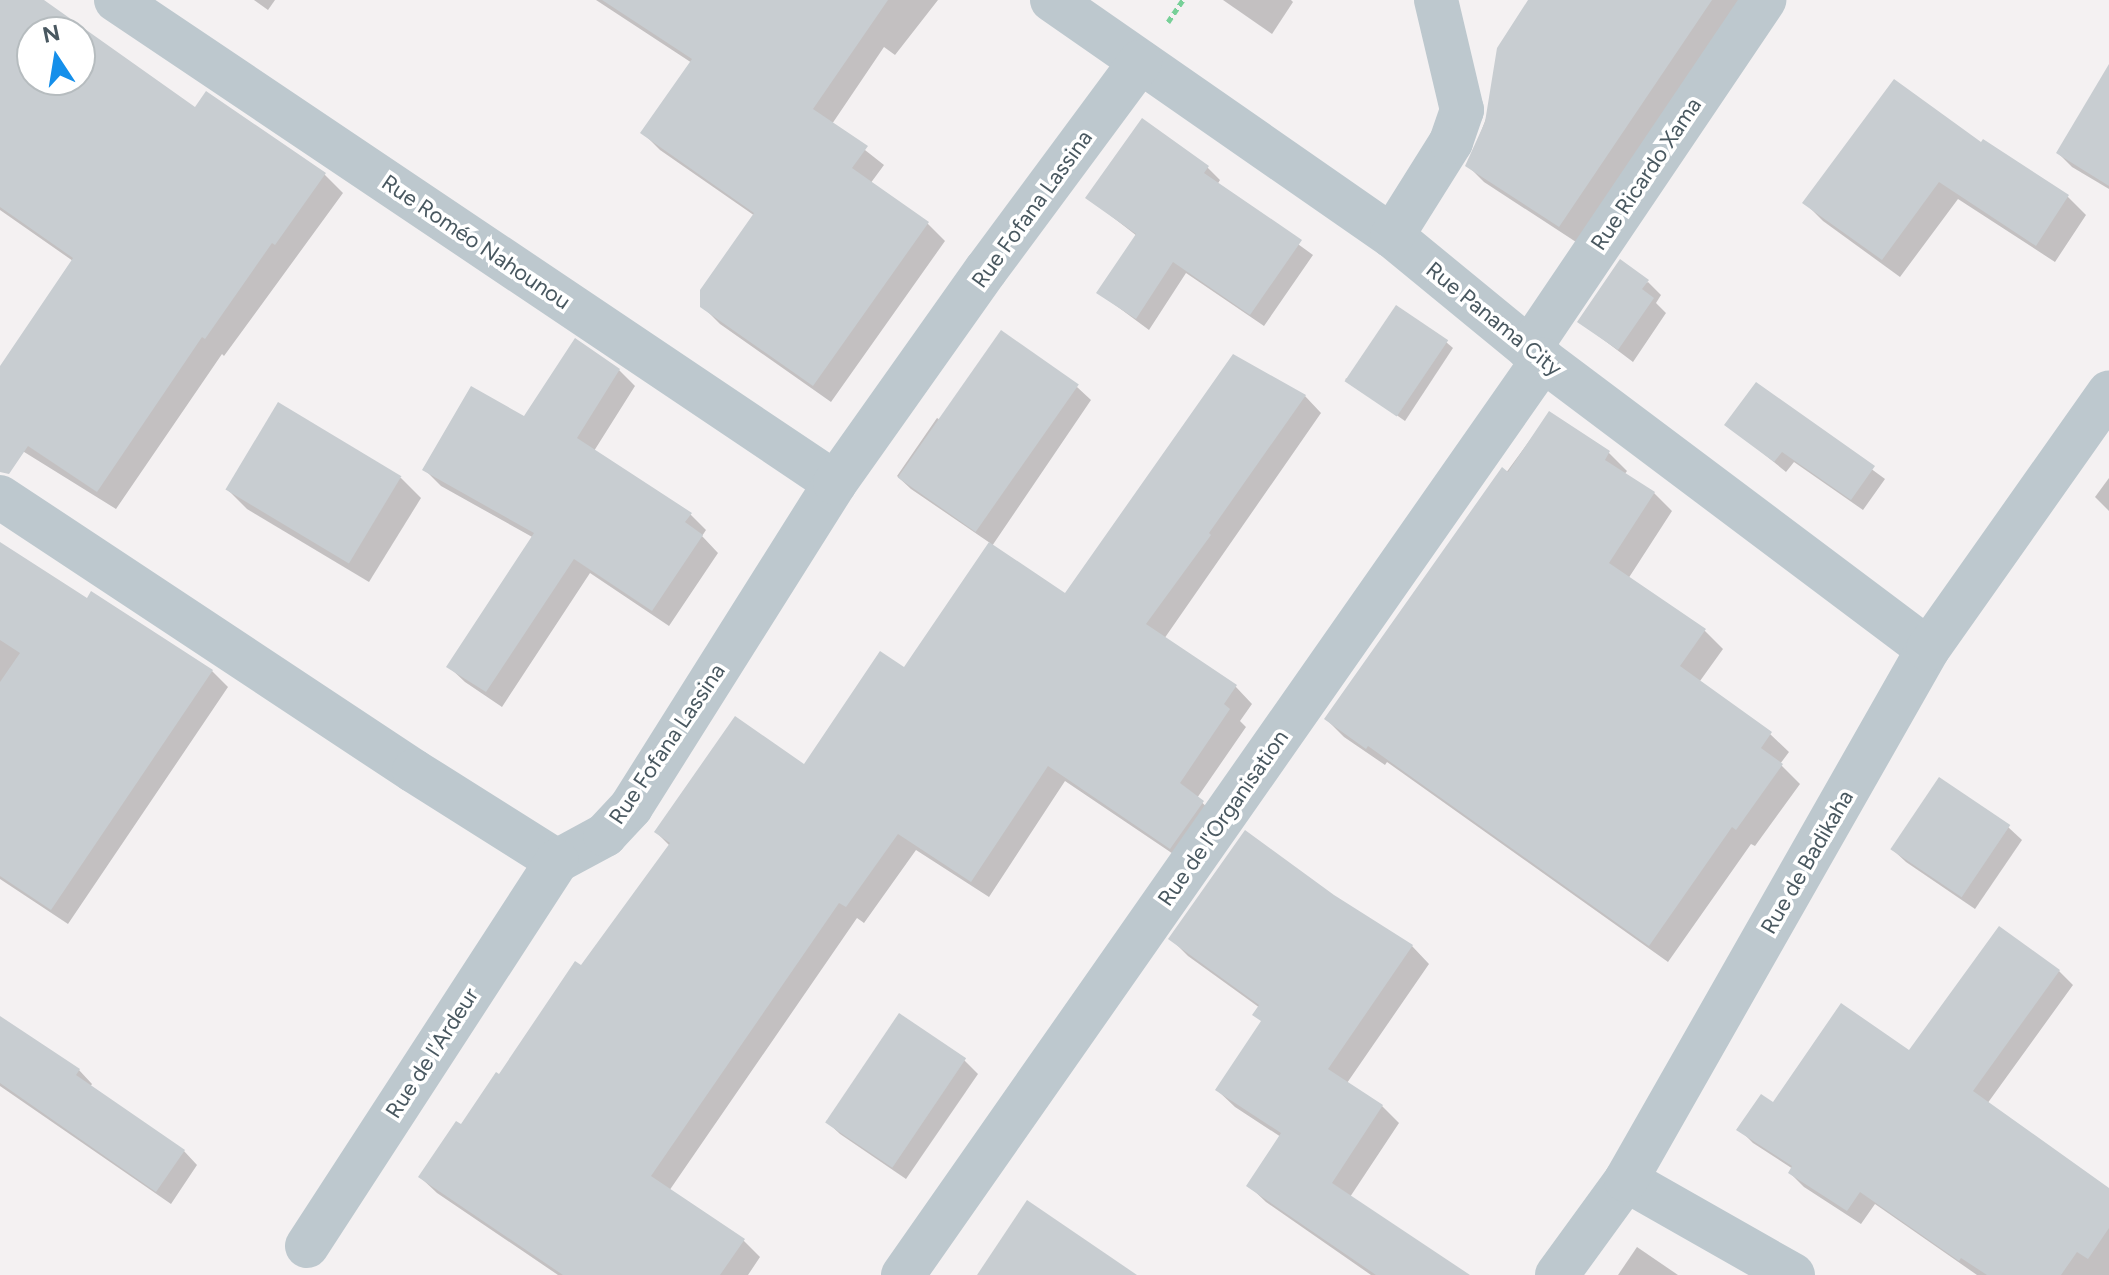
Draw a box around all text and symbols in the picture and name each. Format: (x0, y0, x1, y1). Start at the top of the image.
north arrow (16, 16, 96, 96)
text: N (40, 19, 62, 49)
street label: Rue Ricardo Xama (1585, 93, 1707, 255)
street label: Rue Fofana Lassina (966, 125, 1098, 293)
street label: Rue Roméo Nahounou (377, 169, 575, 315)
street label: Rue Panama City (1421, 256, 1567, 382)
street label: Rue Fofana Lassina (603, 659, 731, 829)
street label: Rue de l'Organisation (1152, 725, 1294, 911)
street label: Rue de Badikaha (1755, 785, 1859, 939)
street label: Rue de l'Ardeur (380, 983, 484, 1123)

